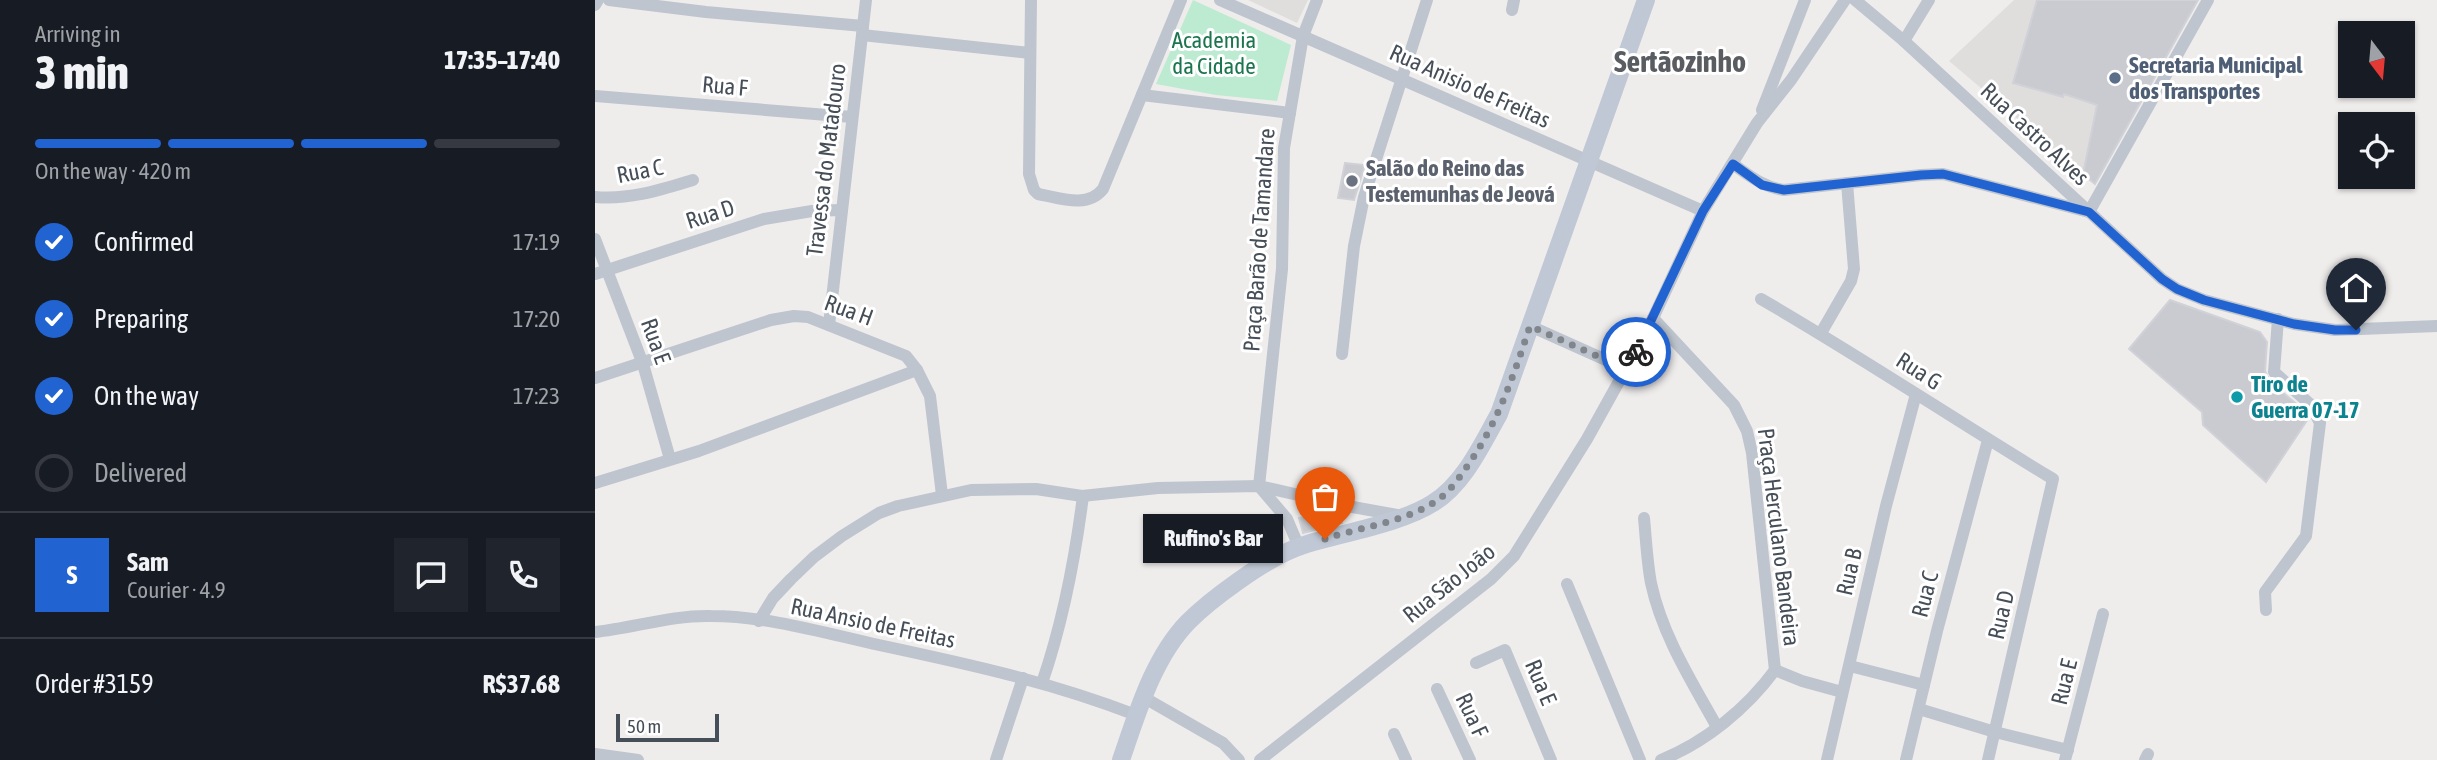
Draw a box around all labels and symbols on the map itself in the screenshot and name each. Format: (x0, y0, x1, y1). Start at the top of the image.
north arrow (2338, 21, 2415, 98)
park label: Academia da Cidade (1172, 27, 1256, 79)
street label: Rua Anisio de Freitas (1386, 39, 1554, 133)
district label: Sertãozinho (1614, 44, 1746, 78)
place label: Secretaria Municipal dos Transportes (2129, 52, 2303, 104)
street label: Travessa do Matadouro (801, 62, 851, 258)
marker: Secretaria Municipal dos Transportes (2107, 70, 2123, 86)
street label: Rua F (701, 71, 750, 101)
street label: Rua Castro Alves (1976, 77, 2094, 191)
street label: Praça Barão de Tamandare (1238, 127, 1280, 353)
street label: Rua C (615, 154, 665, 188)
place label: Salão do Reino das Testemunhas de Jeová (1366, 155, 1555, 207)
marker: Salão do Reino das Testemunhas de Jeová (1344, 173, 1360, 189)
street label: Rua D (683, 194, 737, 234)
pin (2326, 258, 2386, 330)
street label: Rua H (821, 289, 877, 331)
street label: Rua E (636, 315, 676, 367)
courier (1601, 317, 1671, 387)
street label: Rua G (1892, 347, 1946, 395)
place label: Tiro de Guerra 07-17 (2251, 371, 2360, 423)
marker: Tiro de Guerra 07-17 (2229, 389, 2245, 405)
street label: Praça Herculano Bandeira (1753, 427, 1805, 647)
pin (1295, 467, 1355, 539)
callout: Rufino's Bar (1143, 514, 1283, 564)
street label: Rua São João (1398, 538, 1500, 628)
street label: Rua B (1831, 546, 1867, 598)
street label: Rua C (1906, 568, 1944, 620)
street label: Rua D (1983, 588, 2019, 642)
street label: Rua Ansio de Freitas (788, 593, 958, 653)
street label: Rua E (1520, 656, 1562, 709)
street label: Rua E (2046, 656, 2082, 708)
street label: Rua F (1451, 689, 1494, 742)
scale bar (616, 711, 719, 743)

